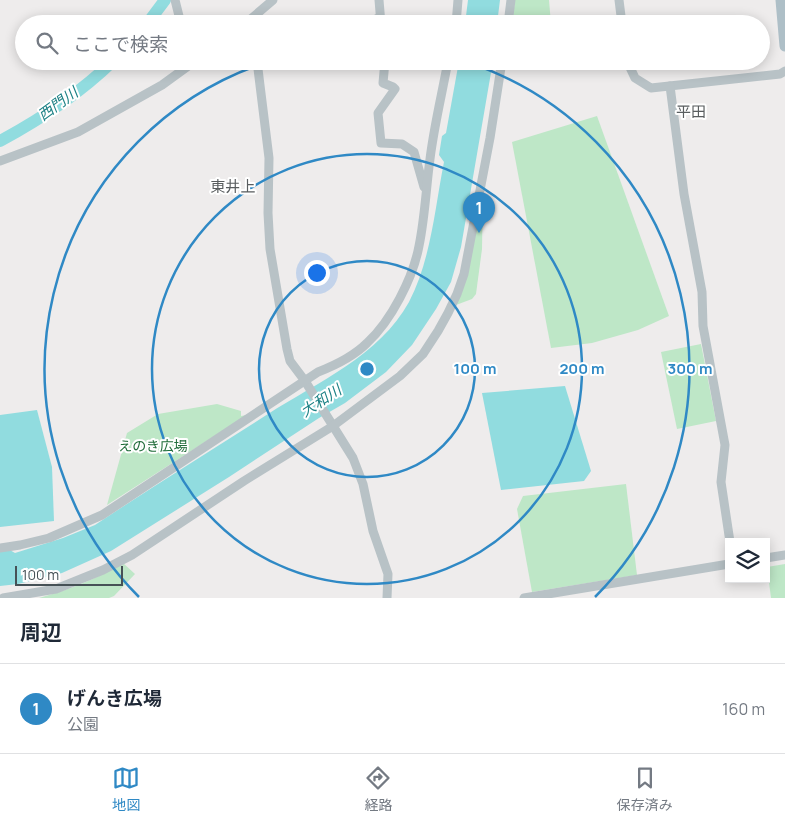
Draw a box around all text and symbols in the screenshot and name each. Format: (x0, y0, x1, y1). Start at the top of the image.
search box (15, 15, 770, 70)
icon: search (33, 29, 61, 57)
text: ここで検索 (73, 31, 168, 57)
water label: 西門川 (33, 81, 84, 125)
district label: 平田 (676, 101, 706, 122)
district label: 東井上 (210, 176, 256, 197)
pin: 1 (463, 192, 495, 233)
your location (304, 260, 330, 286)
text: 100 m (454, 358, 496, 379)
text: 200 m (559, 358, 605, 379)
text: 300 m (668, 358, 712, 379)
centre of rings (358, 360, 376, 378)
water label: 大和川 (296, 378, 347, 422)
park label: えのき広場 (118, 436, 188, 455)
map controls (725, 538, 770, 583)
button: layers (725, 538, 770, 583)
scale bar (15, 563, 122, 586)
text: 100 m (22, 565, 59, 584)
text: 周辺 (20, 618, 62, 646)
text: げんき広場 (67, 685, 162, 711)
text: 1 (32, 698, 40, 720)
text: 160 m (722, 698, 765, 720)
text: 公園 (67, 713, 99, 735)
tab: 地図 (112, 764, 140, 814)
tab: 経路 (364, 764, 392, 814)
tab: 保存済み (617, 764, 673, 814)

